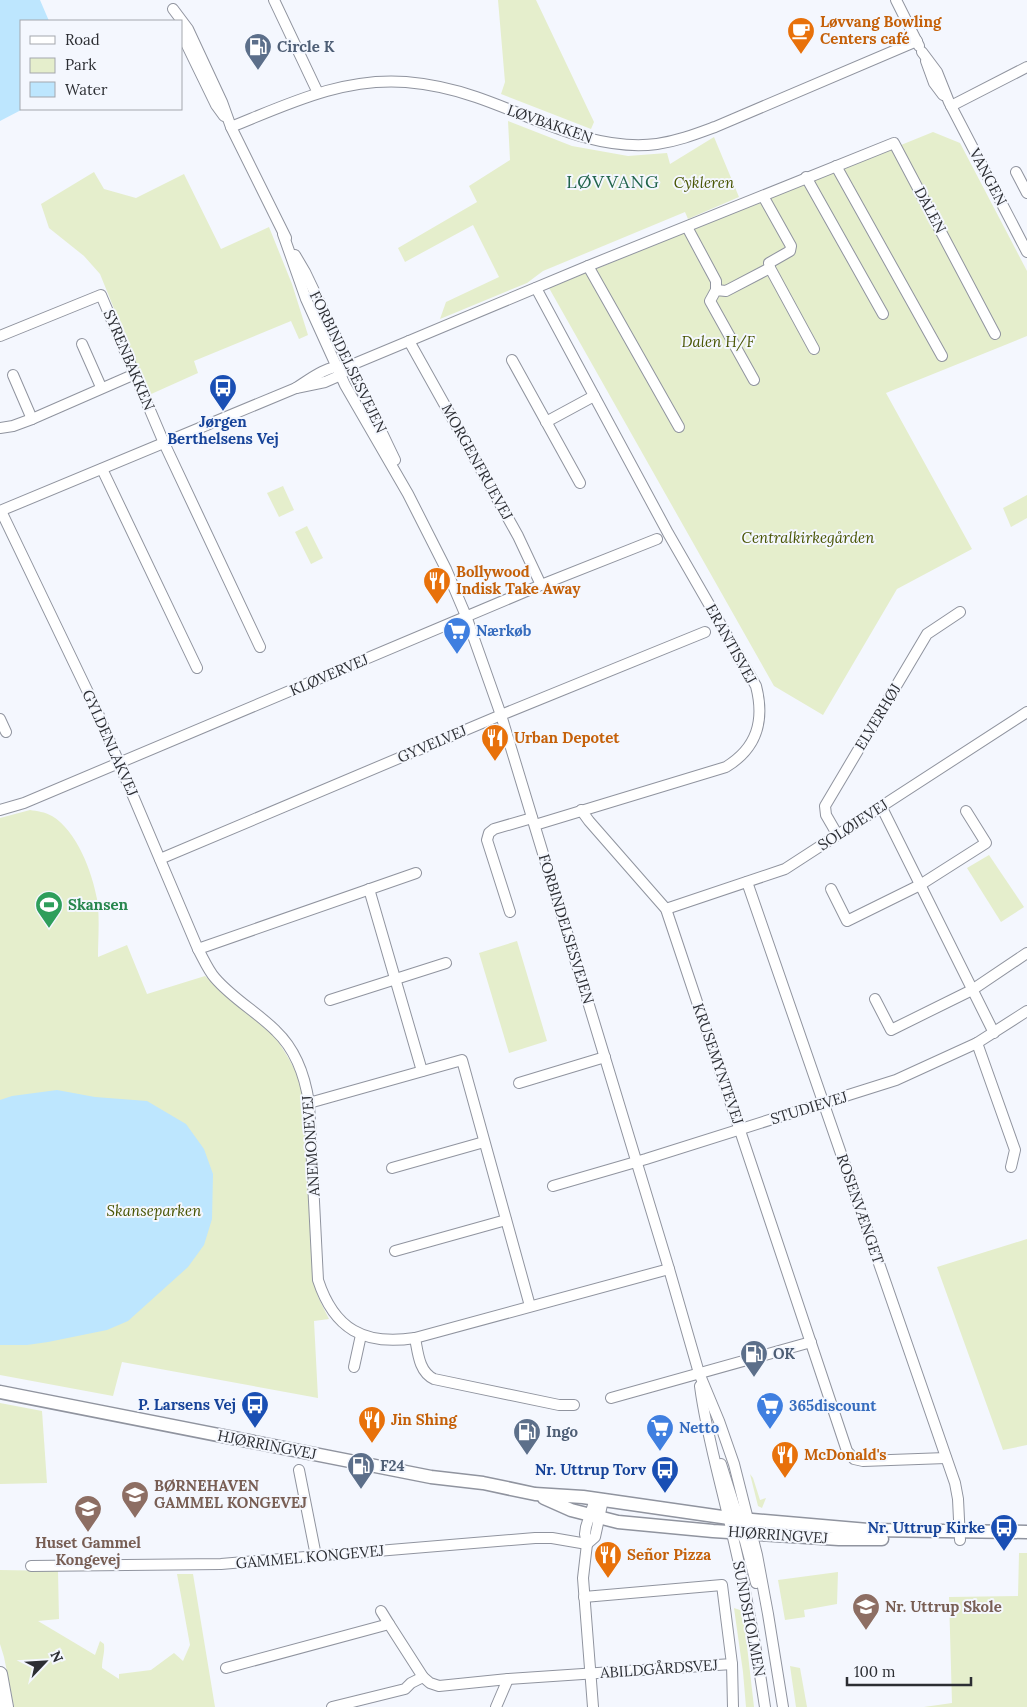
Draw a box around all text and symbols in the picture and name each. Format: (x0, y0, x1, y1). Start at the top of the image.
place label: Løvvang Bowling Centers café (820, 12, 942, 48)
cafe icon: Løvvang Bowling Centers café (786, 16, 816, 55)
legend (20, 20, 182, 110)
text: Road (65, 30, 100, 49)
fuel station icon: Circle K (243, 32, 273, 71)
place label: Circle K (277, 37, 335, 56)
text: Park (65, 55, 96, 74)
text: Water (65, 80, 108, 99)
street label: LØVBAKKEN (505, 100, 596, 147)
street label: VANGEN (965, 144, 1011, 209)
district label: LØVVANG (566, 170, 660, 193)
park label: Cykleren (674, 173, 735, 192)
street label: DALEN (910, 183, 951, 236)
street label: FORBINDELSESVEJEN (306, 288, 391, 436)
street label: SYRENBAKKEN (100, 307, 159, 413)
park label: Dalen H/F (681, 332, 755, 352)
bus stop icon: Jørgen Berthelsens Vej (208, 373, 238, 412)
street label: MORGENFRUEVEJ (438, 400, 517, 524)
place label: Jørgen Berthelsens Vej (167, 412, 279, 448)
park label: Centralkirkegården (742, 528, 875, 547)
place label: Bollywood Indisk Take Away (456, 562, 581, 598)
restaurant icon: Bollywood Indisk Take Away (422, 566, 452, 605)
street label: ERANTISVEJ (702, 601, 761, 687)
supermarket icon: Nærkøb (442, 616, 472, 655)
place label: Nærkøb (476, 621, 532, 640)
street label: KLØVERVEJ (287, 649, 371, 700)
street label: ELVERHØJ (850, 680, 905, 753)
street label: GYLDENLAKVEJ (78, 687, 143, 799)
street label: GYVELVEJ (394, 720, 470, 767)
restaurant icon: Urban Depotet (480, 723, 510, 762)
place label: Urban Depotet (514, 728, 620, 747)
street label: SOLØJEVEJ (814, 795, 892, 854)
street label: FORBINDELSESVEJEN (535, 852, 598, 1006)
sports icon: Skansen (34, 890, 64, 929)
place label: Skansen (68, 895, 129, 914)
street label: KRUSEMYNTEVEJ (689, 1001, 748, 1127)
street label: STUDIEVEJ (768, 1087, 850, 1128)
street label: ANEMONEVEJ (297, 1095, 324, 1198)
street label: ROSENVÆNGET (833, 1151, 888, 1267)
park label: Skanseparken (107, 1201, 202, 1220)
fuel station icon: OK (739, 1339, 769, 1378)
place label: OK (773, 1344, 795, 1363)
bus stop icon: P. Larsens Vej (240, 1390, 270, 1429)
supermarket icon: 365discount (755, 1391, 785, 1430)
place label: P. Larsens Vej (138, 1395, 236, 1414)
place label: 365discount (789, 1396, 877, 1415)
restaurant icon: Jin Shing (357, 1405, 387, 1444)
place label: Jin Shing (391, 1410, 458, 1429)
supermarket icon: Netto (645, 1413, 675, 1452)
fuel station icon: Ingo (512, 1417, 542, 1456)
place label: Netto (679, 1418, 720, 1437)
place label: Ingo (546, 1422, 578, 1441)
street label: HJØRRINGVEJ (216, 1426, 318, 1463)
restaurant icon: McDonald's (770, 1440, 800, 1479)
place label: McDonald's (804, 1445, 887, 1464)
fuel station icon: F24 (346, 1451, 376, 1490)
bus stop icon: Nr. Uttrup Torv (650, 1455, 680, 1494)
place label: F24 (380, 1456, 405, 1475)
place label: Nr. Uttrup Torv (535, 1460, 647, 1479)
place label: BØRNEHAVEN GAMMEL KONGEVEJ (154, 1476, 307, 1512)
school or university icon: BØRNEHAVEN GAMMEL KONGEVEJ (120, 1480, 150, 1519)
school or university icon: Huset Gammel Kongevej (73, 1494, 103, 1533)
bus stop icon: Nr. Uttrup Kirke (989, 1513, 1019, 1552)
place label: Nr. Uttrup Kirke (868, 1518, 985, 1537)
street label: HJØRRINGVEJ (727, 1522, 829, 1548)
place label: Huset Gammel Kongevej (35, 1533, 141, 1569)
restaurant icon: Señor Pizza (593, 1540, 623, 1579)
street label: GAMMEL KONGEVEJ (235, 1541, 385, 1572)
place label: Señor Pizza (627, 1545, 711, 1564)
street label: SUNDSHOLMEN (729, 1559, 770, 1678)
school or university icon: Nr. Uttrup Skole (851, 1592, 881, 1631)
place label: Nr. Uttrup Skole (885, 1597, 1002, 1616)
north arrow (20, 1637, 70, 1687)
text: N (46, 1648, 67, 1665)
scale bar (847, 1654, 971, 1686)
street label: ABILDGÅRDSVEJ (598, 1655, 719, 1682)
text: 100 m (854, 1662, 895, 1681)

